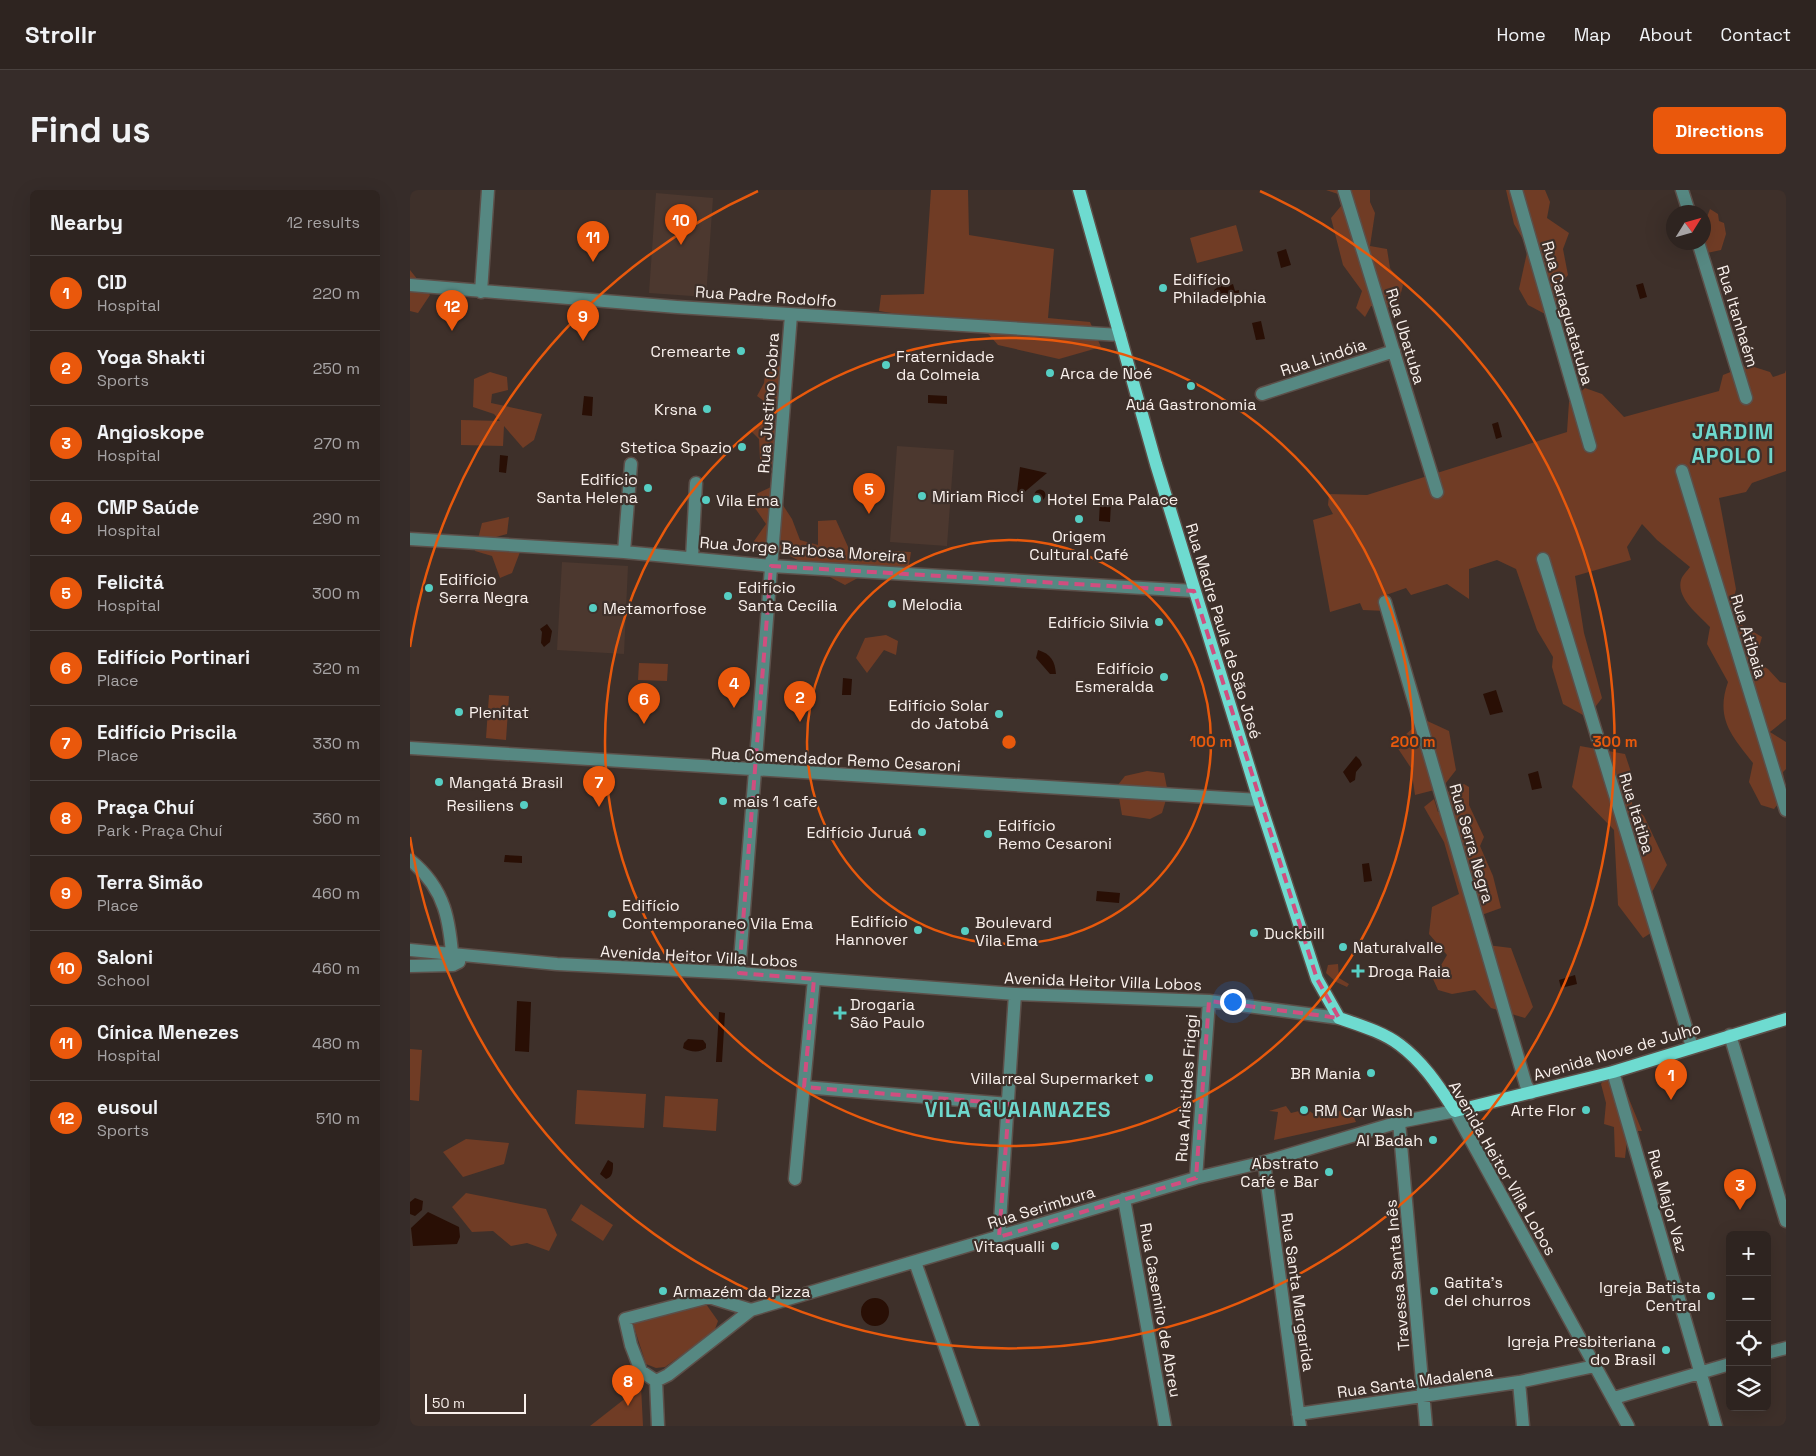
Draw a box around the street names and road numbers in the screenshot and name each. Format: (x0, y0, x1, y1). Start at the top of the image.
street label: Rua Caraguatatuba (1537, 239, 1598, 388)
street label: Rua Itanhaém (1712, 263, 1763, 370)
street label: Rua Padre Rodolfo (694, 281, 837, 312)
street label: Rua Ubatuba (1381, 285, 1430, 387)
street label: Rua Justino Cobra (753, 332, 784, 474)
street label: Rua Lindóia (1278, 334, 1369, 381)
street label: Rua Madre Paula de São José (1181, 521, 1266, 742)
street label: Rua Jorge Barbosa Moreira (699, 532, 907, 567)
street label: Rua Atibaia (1726, 592, 1771, 681)
street label: Rua Comendador Remo Cesaroni (711, 742, 961, 777)
street label: Rua Itatiba (1614, 770, 1659, 856)
street label: Rua Serra Negra (1444, 781, 1499, 905)
street label: Avenida Heitor Villa Lobos (600, 941, 798, 972)
street label: Avenida Heitor Villa Lobos (1004, 968, 1202, 995)
street label: Rua Aristides Friggi (1171, 1014, 1202, 1163)
street label: Avenida Nove de Julho (1531, 1017, 1703, 1085)
street label: Avenida Heitor Villa Lobos (1444, 1077, 1561, 1259)
street label: Rua Major Vaz (1643, 1147, 1692, 1255)
street label: Rua Serimbura (985, 1181, 1097, 1234)
street label: Travessa Santa Inês (1380, 1199, 1415, 1351)
street label: Rua Santa Margarida (1276, 1211, 1319, 1373)
street label: Rua Casemiro de Abreu (1135, 1221, 1186, 1399)
street label: Rua Santa Madalena (1336, 1360, 1494, 1403)

